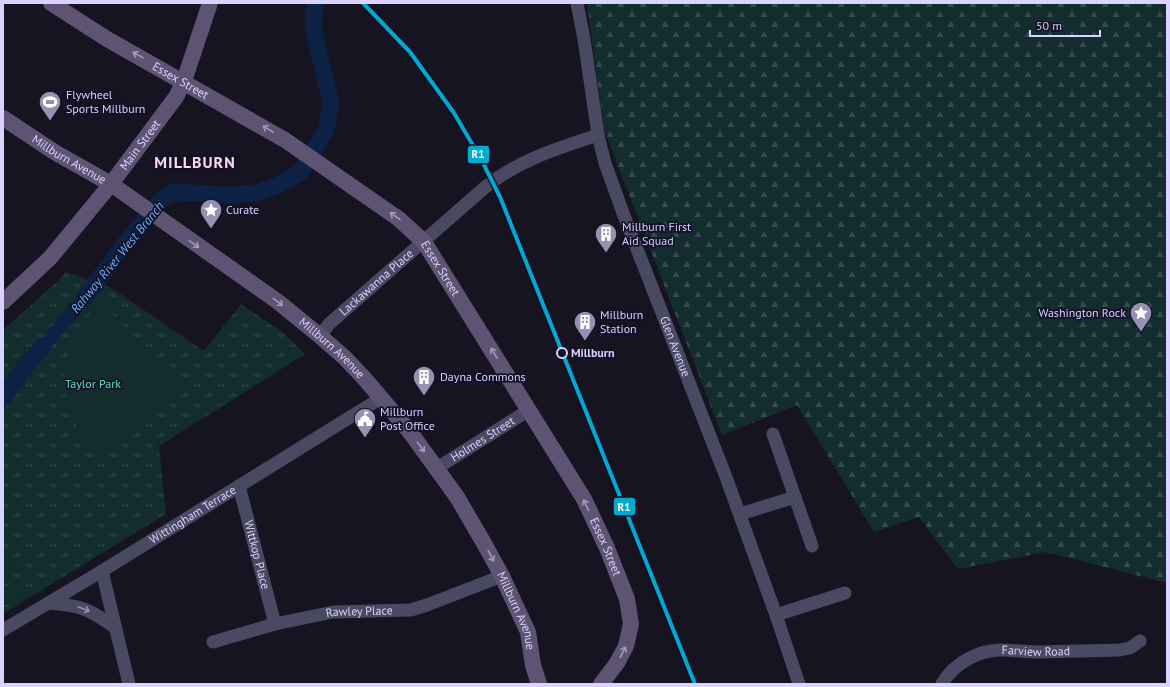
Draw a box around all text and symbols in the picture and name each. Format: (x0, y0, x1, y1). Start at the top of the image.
scale bar (1030, 12, 1100, 38)
text: 50 m (1036, 18, 1062, 33)
one-way arrow (132, 51, 144, 59)
street label: Essex Street (150, 58, 211, 102)
place label: Flywheel Sports Millburn (66, 87, 145, 116)
sports icon: Flywheel Sports Millburn (37, 89, 63, 122)
street label: Main Street (116, 116, 163, 173)
one-way arrow (262, 125, 274, 133)
street label: Millburn Avenue (29, 131, 109, 187)
line badge: R1 (467, 145, 490, 164)
text: R1 (472, 147, 484, 161)
district label: MILLBURN (154, 152, 236, 172)
place icon: Curate (198, 197, 224, 230)
water label: Rahway River West Branch (67, 198, 168, 317)
place label: Curate (226, 202, 259, 217)
one-way arrow (390, 212, 401, 220)
place label: Millburn First Aid Squad (622, 219, 691, 248)
building icon: Millburn First Aid Squad (593, 221, 619, 254)
street label: Essex Street (418, 238, 464, 298)
one-way arrow (188, 240, 199, 248)
street label: Lackawanna Place (336, 246, 416, 319)
one-way arrow (273, 298, 284, 307)
place icon: Washington Rock (1128, 300, 1154, 333)
place label: Washington Rock (1038, 305, 1126, 320)
place label: Millburn Station (600, 307, 643, 336)
building icon: Millburn Station (572, 309, 598, 342)
street label: Millburn Avenue (296, 314, 368, 381)
street label: Glen Avenue (657, 314, 694, 379)
place label: Millburn (571, 345, 615, 360)
one-way arrow (489, 347, 497, 359)
marker: Millburn (556, 347, 568, 359)
building icon: Dayna Commons (411, 364, 437, 397)
place label: Dayna Commons (440, 369, 526, 384)
park label: Taylor Park (65, 376, 121, 391)
place label: Millburn Post Office (380, 404, 435, 433)
public building icon: Millburn Post Office (352, 406, 378, 439)
street label: Holmes Street (448, 413, 517, 465)
one-way arrow (417, 442, 425, 453)
street label: Wittingham Terrace (146, 482, 239, 547)
line badge: R1 (613, 497, 636, 516)
one-way arrow (582, 499, 589, 511)
text: R1 (618, 500, 630, 514)
street label: Essex Street (587, 515, 625, 578)
street label: Wittkop Place (241, 519, 274, 591)
one-way arrow (488, 550, 496, 562)
street label: Millburn Avenue (494, 569, 539, 651)
street label: Rawley Place (324, 602, 393, 620)
one-way arrow (78, 605, 90, 613)
street label: Farview Road (1002, 642, 1070, 659)
one-way arrow (620, 646, 628, 658)

